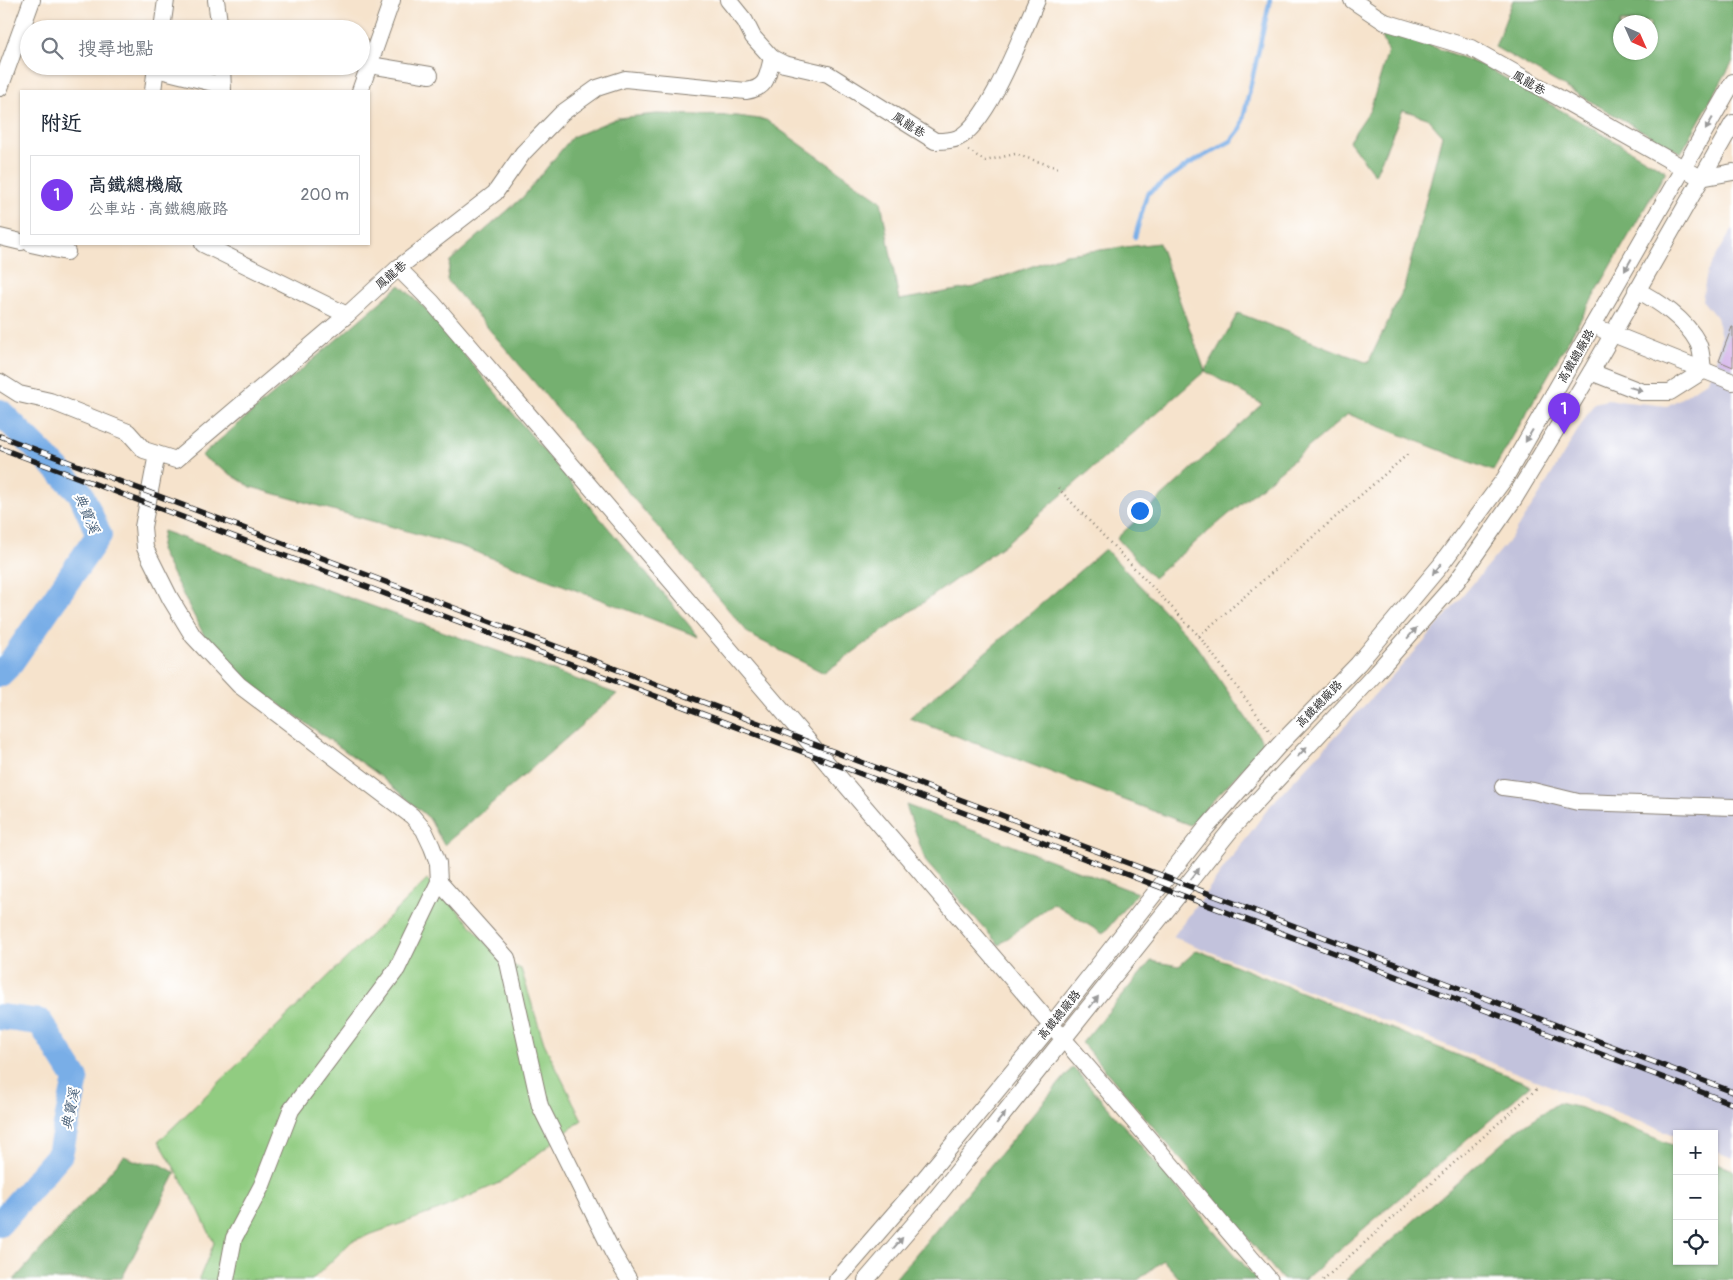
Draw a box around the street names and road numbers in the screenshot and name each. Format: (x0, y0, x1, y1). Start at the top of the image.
street label: 鳳龍巷 (1509, 68, 1548, 99)
street label: 鳳龍巷 (889, 110, 928, 141)
street label: 鳳龍巷 (373, 258, 410, 293)
street label: 高鐵總廠路 (1555, 327, 1598, 386)
street label: 高鐵總廠路 (1293, 678, 1346, 731)
street label: 高鐵總廠路 (1035, 987, 1084, 1043)

